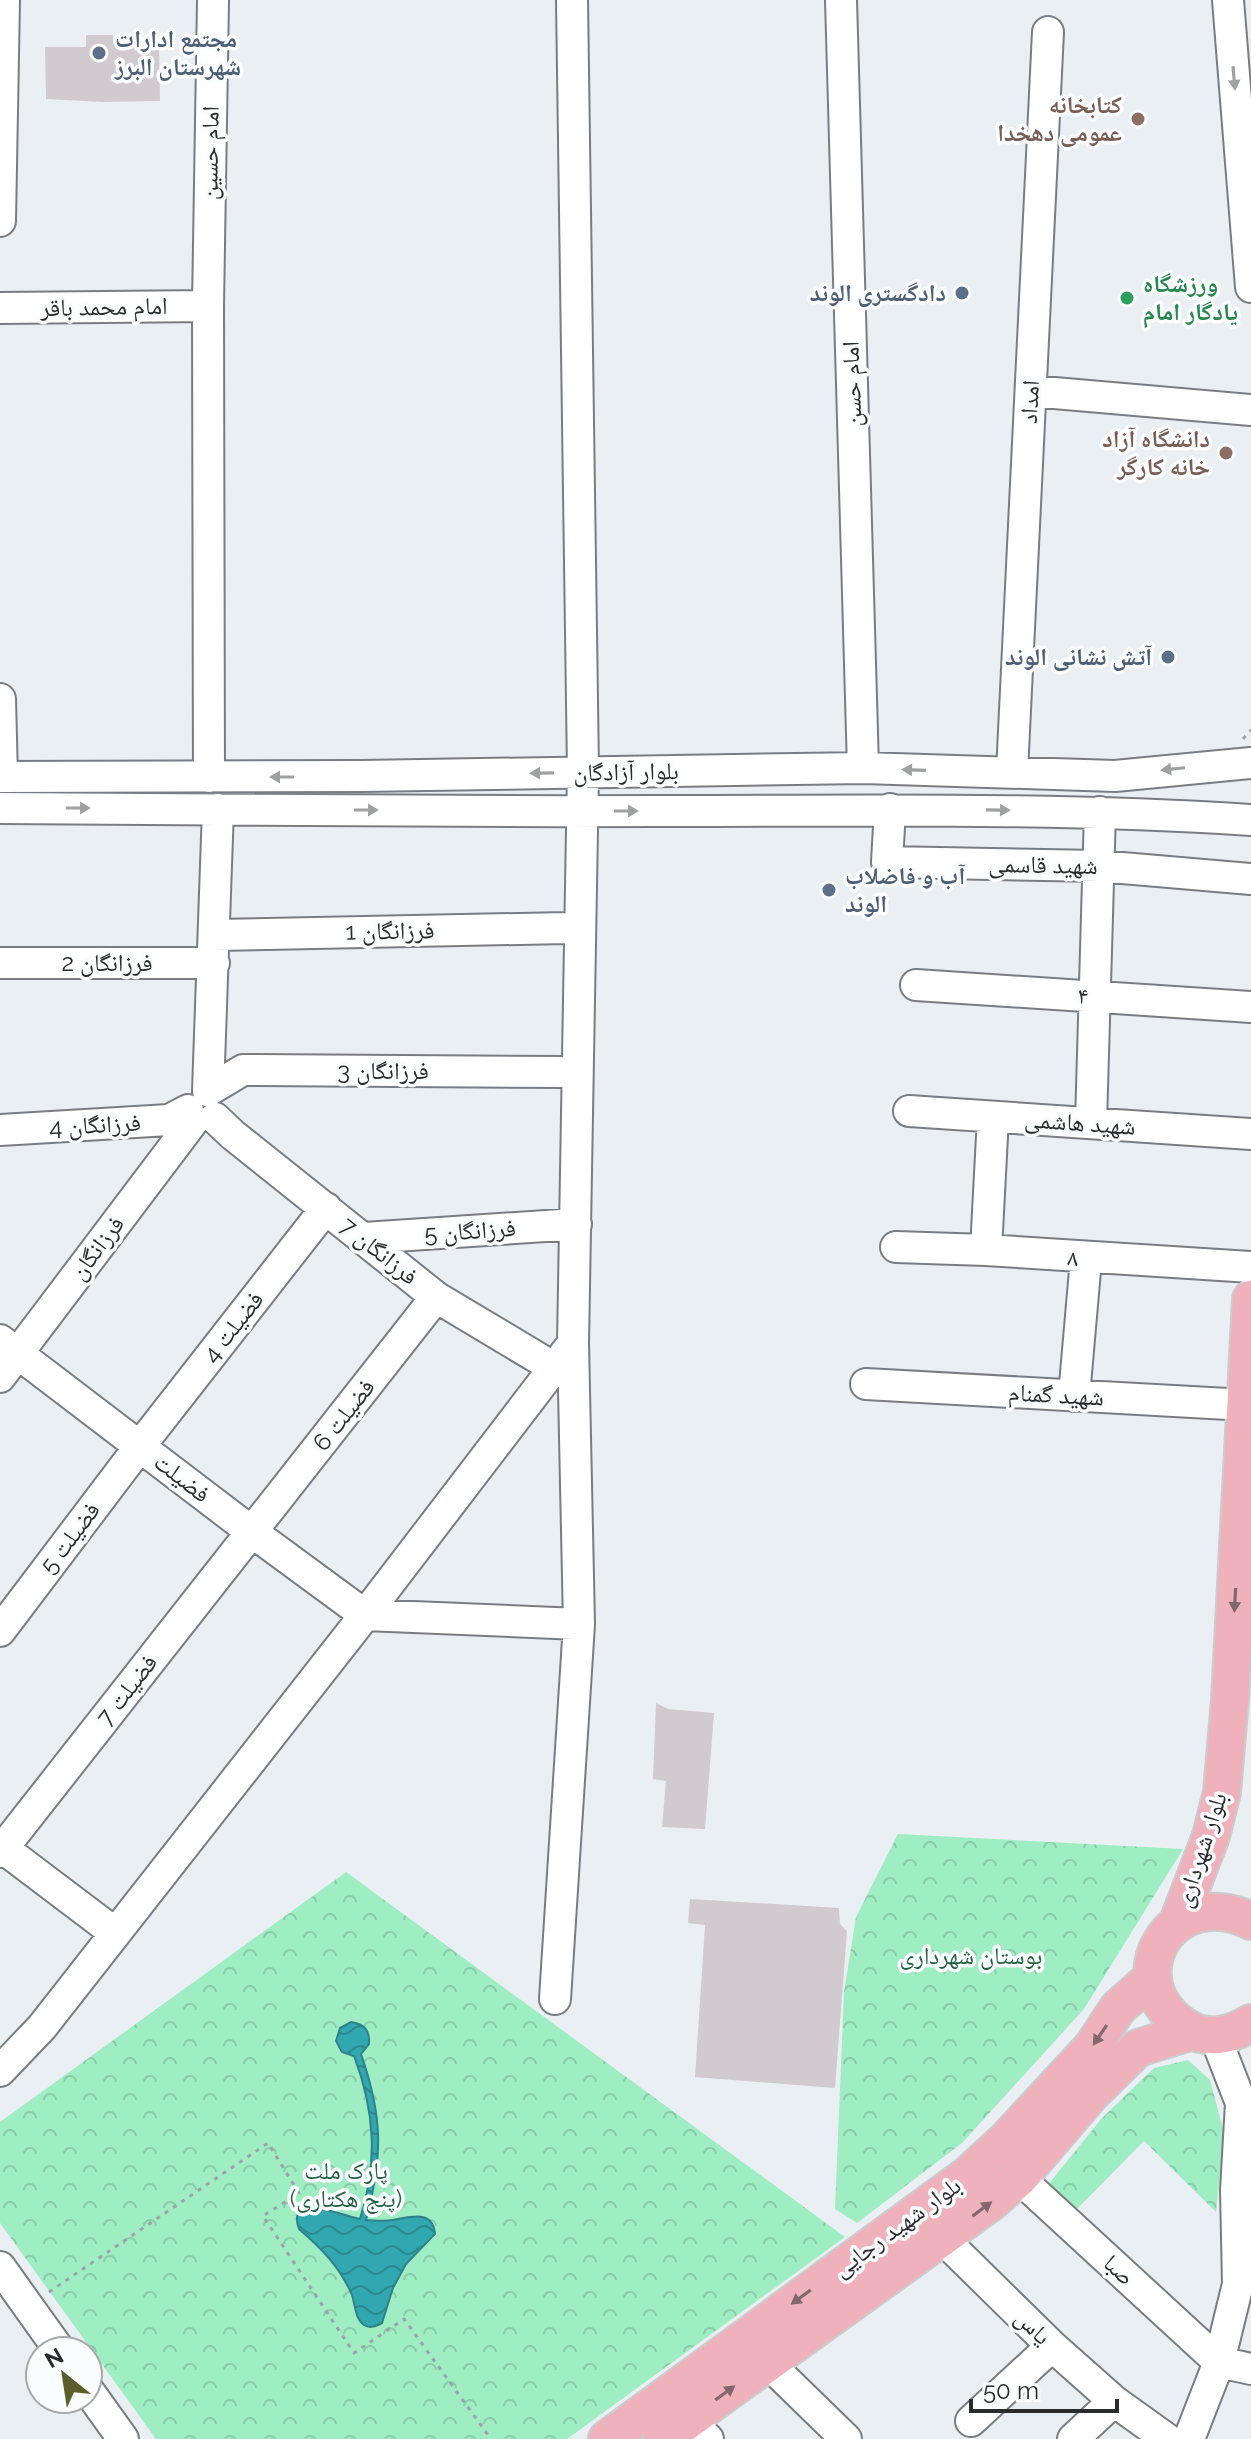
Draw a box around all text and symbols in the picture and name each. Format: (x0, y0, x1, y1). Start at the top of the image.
place label: مجتمع ادارات شهرستان البرز (114, 24, 241, 81)
marker: مجتمع ادارات شهرستان البرز (90, 44, 108, 62)
one-way arrow (1228, 66, 1241, 91)
place label: کتابخانه عمومی دهخدا (997, 90, 1122, 147)
street label: امام حسین (194, 106, 227, 200)
marker: کتابخانه عمومی دهخدا (1129, 110, 1147, 128)
place label: ورزشگاه یادگار امام (1143, 269, 1238, 329)
place label: دادگستری الوند (810, 278, 946, 307)
marker: دادگستری الوند (953, 284, 971, 302)
marker: ورزشگاه یادگار امام (1118, 289, 1136, 307)
street label: امام محمد باقر (39, 291, 168, 324)
street label: امام حسن (836, 341, 869, 427)
street label: امداد (1014, 379, 1045, 425)
place label: دانشگاه آزاد خانه کارگر (1102, 424, 1210, 481)
marker: دانشگاه آزاد خانه کارگر (1217, 444, 1235, 462)
place label: آتش نشانی الوند (1005, 642, 1152, 671)
marker: آتش نشانی الوند (1159, 648, 1177, 666)
street label: بلوار آزادگان (573, 756, 679, 787)
one-way arrow (901, 763, 926, 776)
one-way arrow (1160, 763, 1185, 776)
one-way arrow (529, 767, 554, 779)
one-way arrow (269, 771, 294, 783)
one-way arrow (66, 802, 91, 814)
one-way arrow (986, 803, 1011, 816)
one-way arrow (354, 804, 379, 816)
one-way arrow (614, 805, 639, 817)
street label: شهید قاسمی (988, 849, 1098, 880)
place label: آب و فاضلاب الوند (845, 861, 966, 918)
marker: آب و فاضلاب الوند (820, 881, 838, 899)
street label: فرزانگان 1 (345, 915, 435, 946)
street label: فرزانگان 2 (61, 948, 153, 977)
street label: ۴ (1077, 981, 1089, 1010)
street label: فرزانگان 3 (337, 1056, 429, 1085)
street label: شهید هاشمی (1023, 1104, 1137, 1141)
street label: فرزانگان 4 (48, 1108, 142, 1141)
street label: فرزانگان (63, 1210, 130, 1285)
street label: فرزانگان 7 (335, 1211, 424, 1291)
street label: فرزانگان 5 (423, 1213, 517, 1248)
street label: ۸ (1066, 1243, 1080, 1272)
street label: فضیلت 4 (196, 1285, 269, 1368)
street label: فضیلت 6 (306, 1373, 381, 1457)
street label: شهید گمنام (1007, 1378, 1105, 1413)
street label: فضیلت (149, 1447, 216, 1508)
street label: فضیلت 5 (33, 1496, 106, 1579)
one-way arrow (1229, 1588, 1242, 1613)
street label: فضیلت 7 (90, 1649, 163, 1731)
street label: بلوار شهرداری (1168, 1789, 1233, 1911)
park label: بوستان شهرداری (900, 1941, 1042, 1970)
one-way arrow (1093, 2024, 1108, 2045)
park label: پارک ملت (پنج هکتاری) (290, 2156, 402, 2214)
street label: بلوار شهید رجایی (827, 2170, 966, 2283)
one-way arrow (972, 2201, 992, 2217)
street label: صبا (1098, 2248, 1141, 2291)
one-way arrow (791, 2289, 811, 2305)
street label: یاس (1009, 2303, 1057, 2350)
north arrow (24, 2335, 104, 2415)
text: N (40, 2342, 68, 2373)
scale bar (971, 2363, 1117, 2413)
text: 50 m (983, 2376, 1039, 2405)
one-way arrow (715, 2386, 736, 2401)

